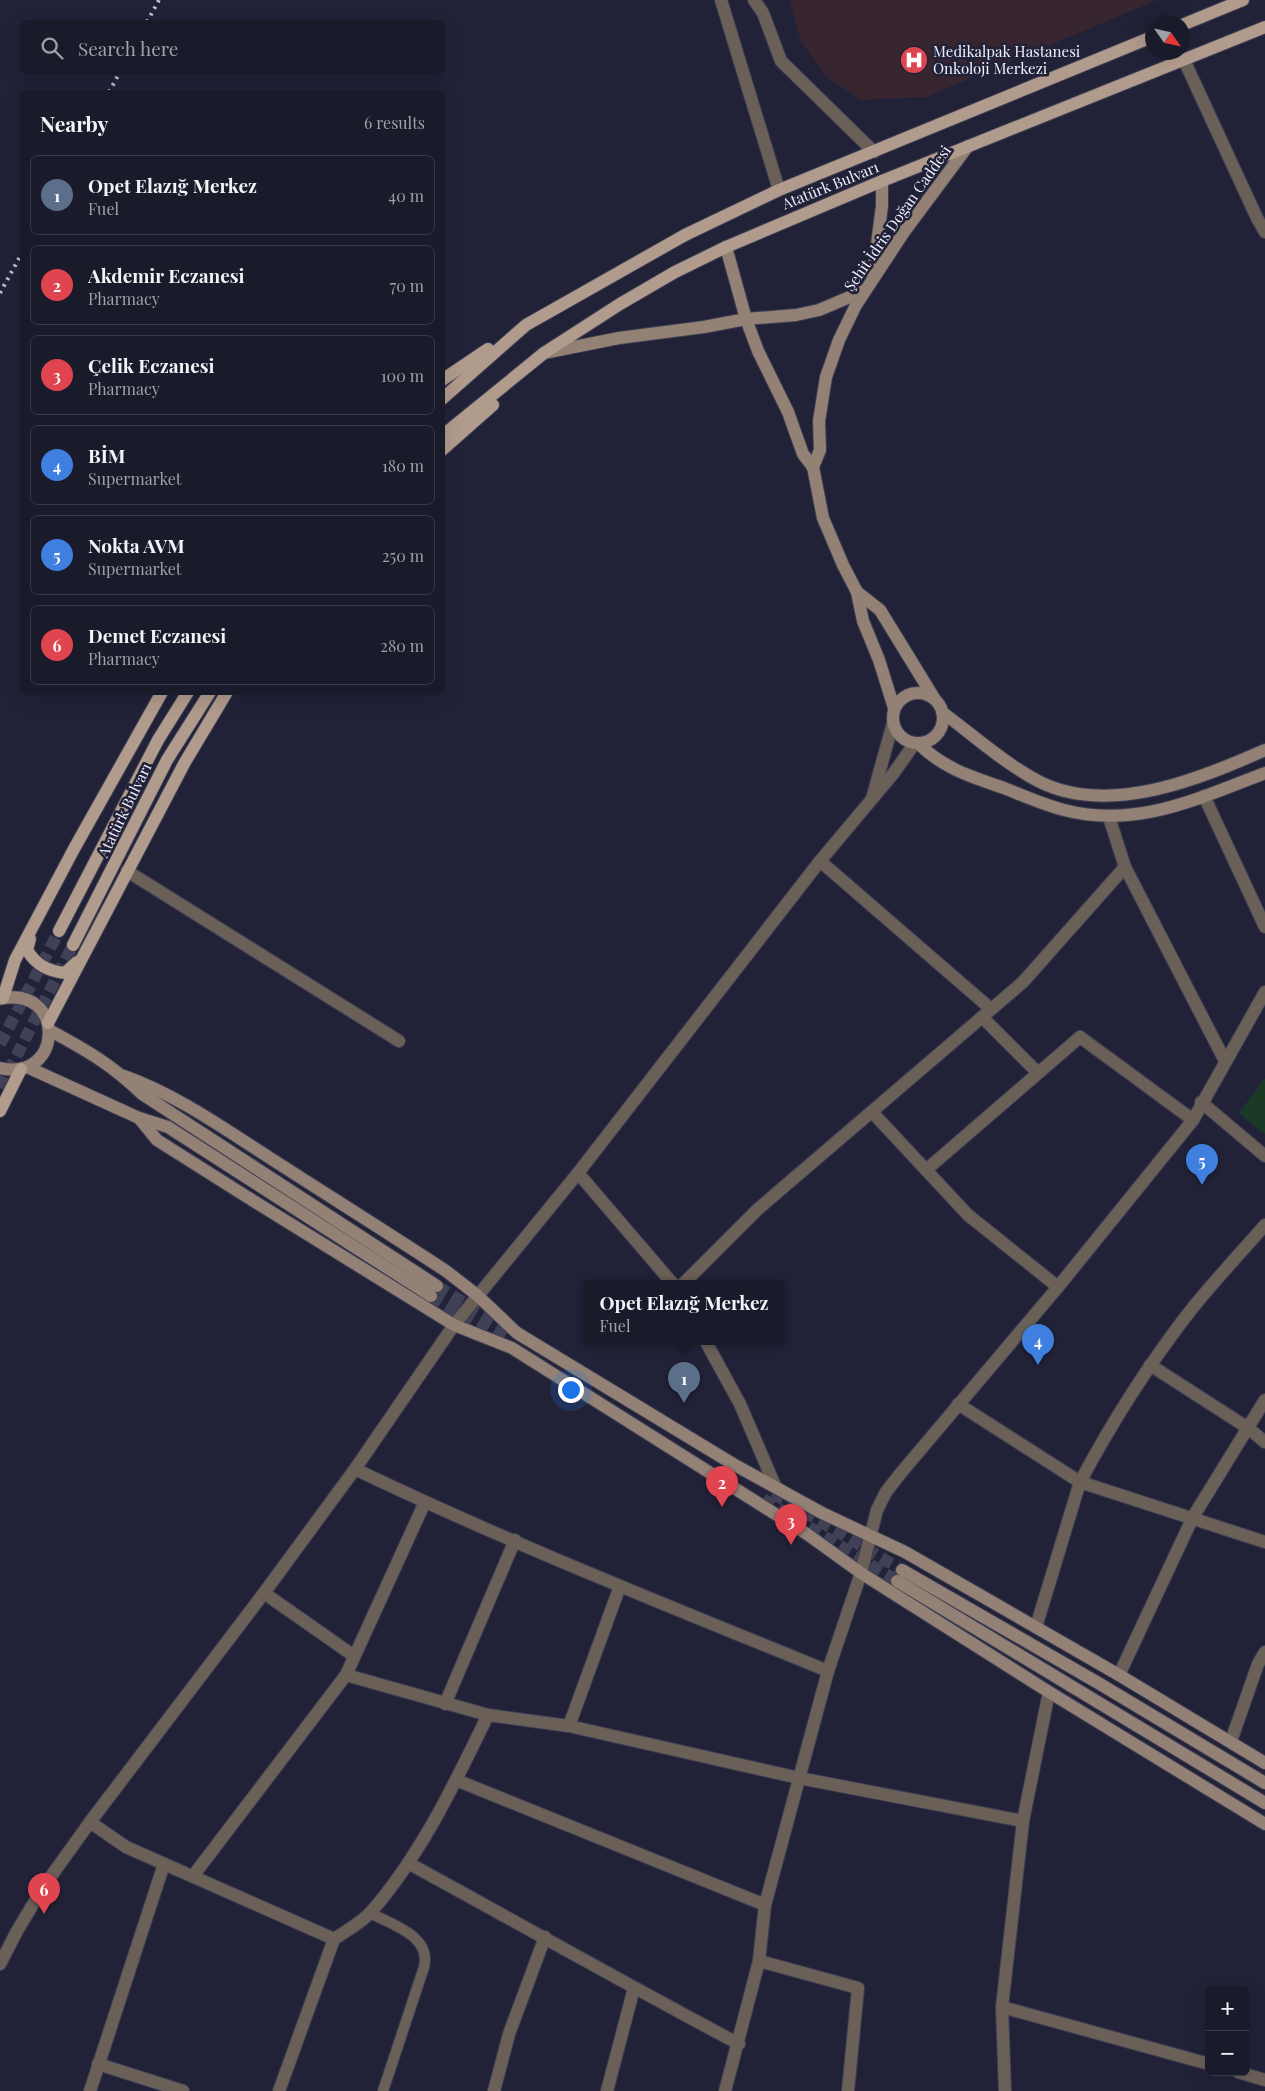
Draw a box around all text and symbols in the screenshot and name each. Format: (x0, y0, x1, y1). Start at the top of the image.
north arrow (1145, 15, 1190, 60)
search box (20, 20, 445, 75)
icon: search (38, 34, 66, 62)
text: Search here (78, 35, 178, 61)
place label: Medikalpak Hastanesi Onkoloji Merkezi (933, 41, 1081, 78)
hospital icon: Medikalpak Hastanesi Onkoloji Merkezi (899, 45, 929, 75)
text: Nearby (40, 109, 109, 137)
text: 6 results (364, 112, 425, 133)
street label: Şehit İdris Doğan Caddesi (839, 141, 955, 295)
street label: Atatürk Bulvarı (778, 156, 882, 214)
text: Opet Elazığ Merkez (88, 172, 257, 198)
text: 1 (54, 185, 60, 206)
text: 40 m (388, 185, 424, 206)
text: Fuel (88, 198, 119, 219)
text: Akdemir Eczanesi (88, 262, 245, 288)
text: 2 (53, 275, 61, 296)
text: 70 m (390, 275, 424, 296)
text: Pharmacy (88, 288, 160, 309)
text: Çelik Eczanesi (88, 352, 215, 378)
text: 3 (53, 365, 61, 386)
text: 100 m (381, 365, 424, 386)
text: Pharmacy (88, 378, 160, 399)
text: BİM (88, 442, 125, 468)
text: 4 (53, 455, 61, 476)
text: 180 m (382, 455, 424, 476)
text: Supermarket (88, 468, 182, 489)
text: Nokta AVM (88, 532, 185, 558)
text: 5 (53, 545, 61, 566)
text: 250 m (382, 545, 424, 566)
text: Supermarket (88, 558, 182, 579)
text: Demet Eczanesi (88, 622, 226, 648)
text: 6 (53, 635, 61, 656)
text: 280 m (380, 635, 424, 656)
text: Pharmacy (88, 648, 160, 669)
street label: Atatürk Bulvarı (92, 759, 156, 861)
pin: 5 (1186, 1144, 1218, 1185)
popup (583, 1280, 785, 1345)
text: Opet Elazığ Merkez (599, 1289, 769, 1315)
text: Fuel (599, 1315, 631, 1336)
pin: 4 (1022, 1324, 1054, 1365)
pin: 1 (668, 1362, 700, 1403)
your location (558, 1377, 584, 1403)
pin: 2 (706, 1466, 738, 1507)
pin: 3 (775, 1504, 807, 1545)
pin: 6 (28, 1873, 60, 1914)
map controls (1205, 1986, 1250, 2076)
button: + (1205, 1986, 1250, 2031)
button: − (1205, 2031, 1250, 2076)

